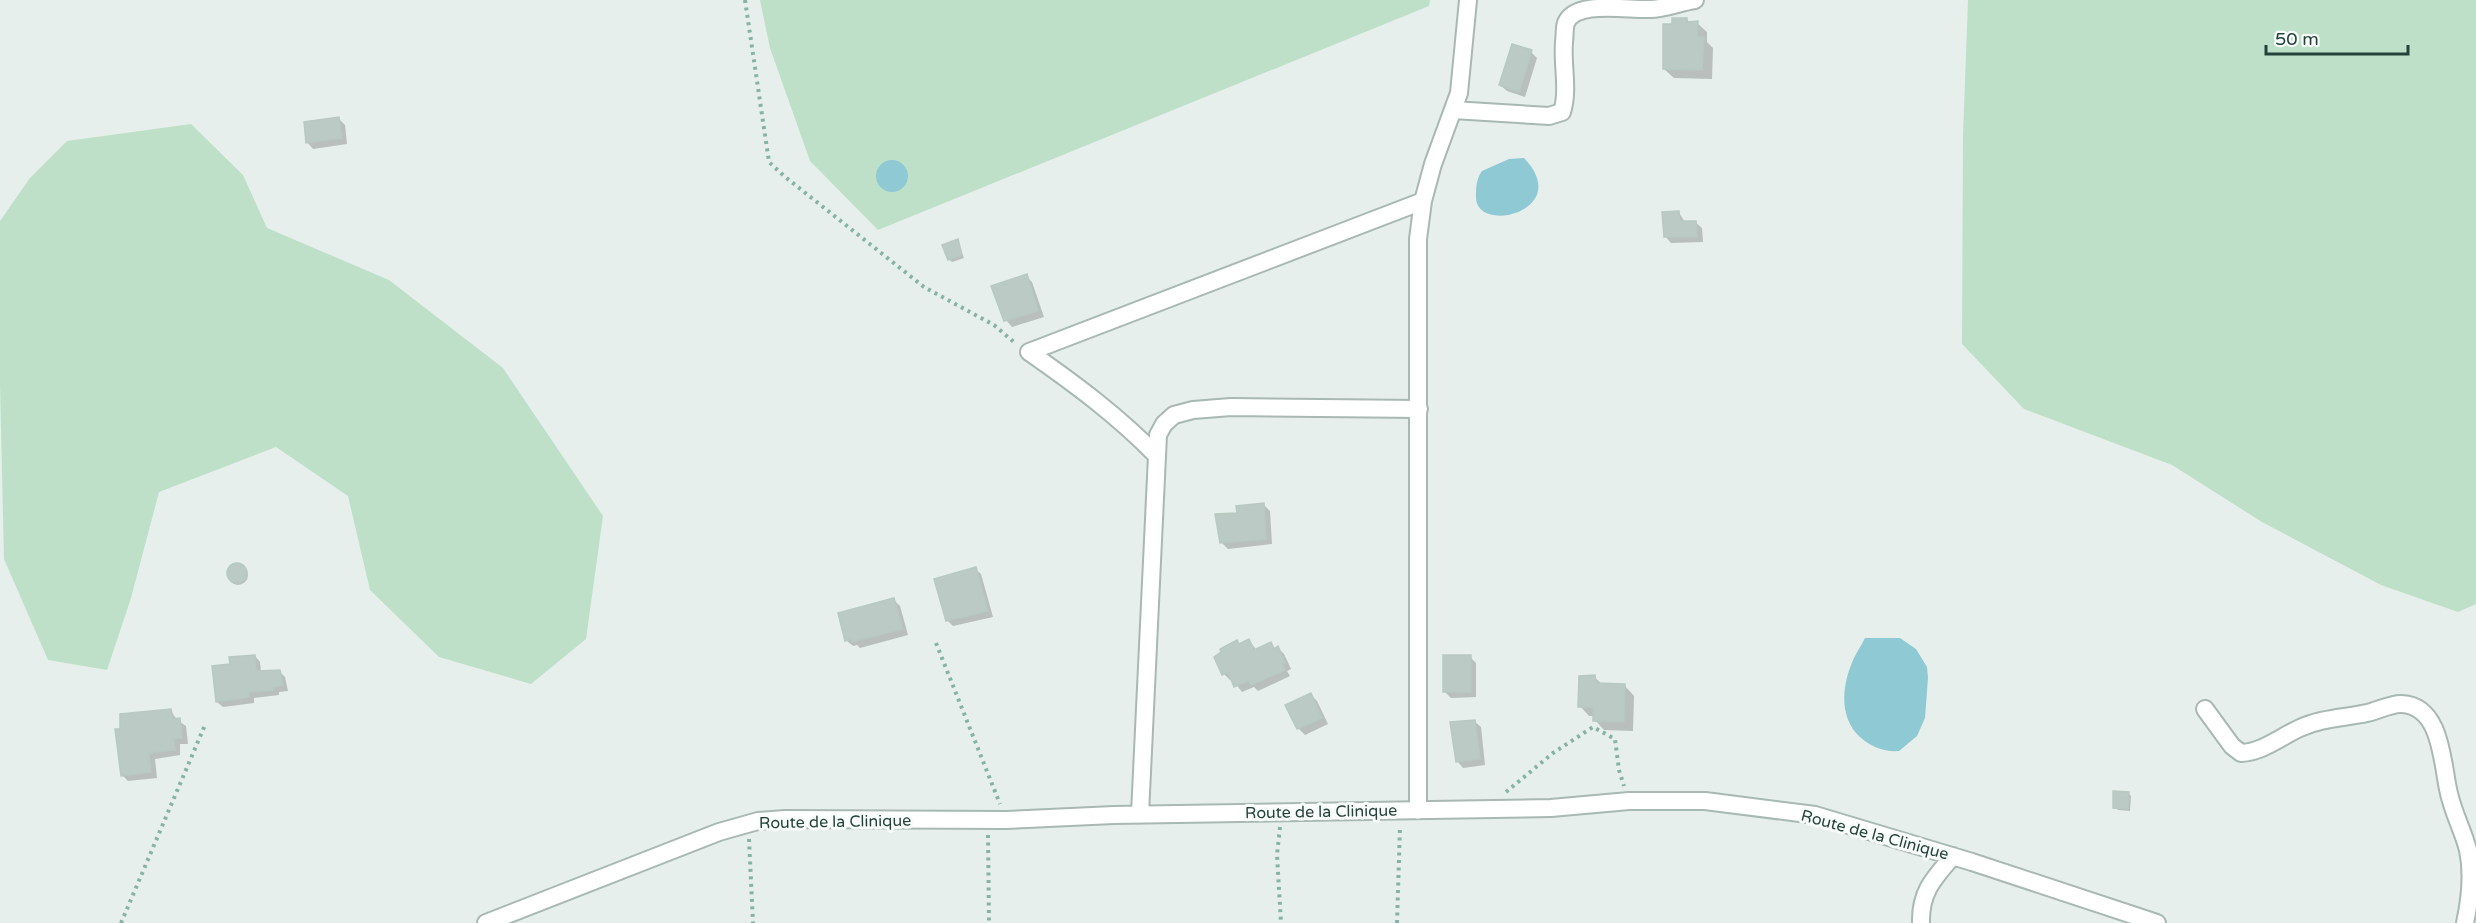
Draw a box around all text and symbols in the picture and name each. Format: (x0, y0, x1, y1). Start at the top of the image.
scale bar (2266, 18, 2408, 56)
text: 50 m (2275, 28, 2319, 50)
street label: Route de la Clinique (1245, 801, 1397, 823)
street label: Route de la Clinique (1799, 806, 1951, 864)
street label: Route de la Clinique (759, 811, 911, 833)

